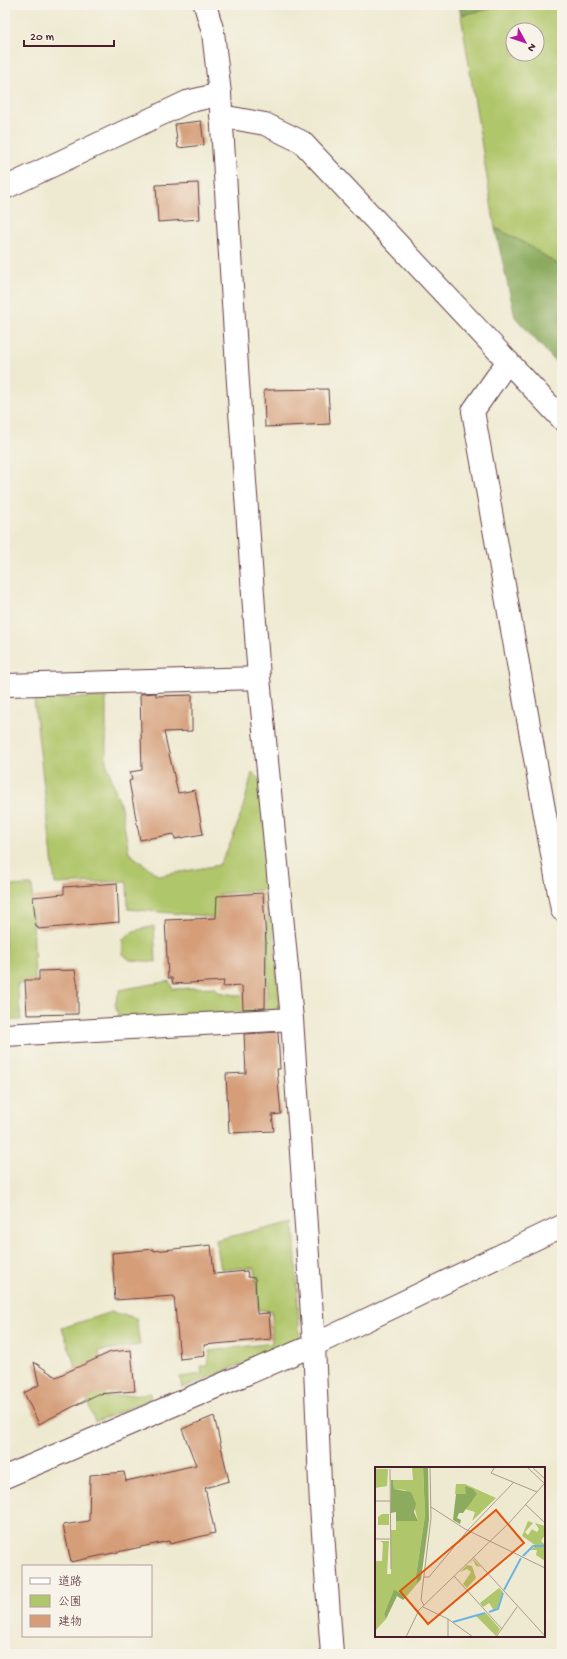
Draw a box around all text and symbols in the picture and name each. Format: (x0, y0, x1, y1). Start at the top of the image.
scale bar (24, 22, 114, 48)
north arrow (505, 22, 545, 62)
text: 20 m (30, 31, 55, 45)
text: N (524, 41, 538, 54)
inset map (375, 1467, 545, 1637)
legend (22, 1565, 152, 1637)
text: 道路 (58, 1575, 82, 1590)
text: 公園 (58, 1595, 82, 1610)
text: 建物 (58, 1615, 82, 1630)

